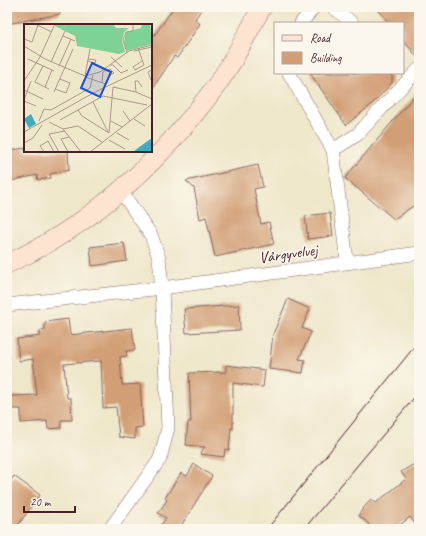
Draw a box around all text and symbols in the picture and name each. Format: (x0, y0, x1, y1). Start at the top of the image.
legend (274, 22, 404, 74)
inset map (24, 24, 152, 152)
text: Road (310, 30, 332, 46)
text: Building (310, 50, 342, 66)
street label: Vårgyvelvej (258, 240, 320, 268)
scale bar (24, 488, 75, 514)
text: 20 m (30, 494, 52, 510)

